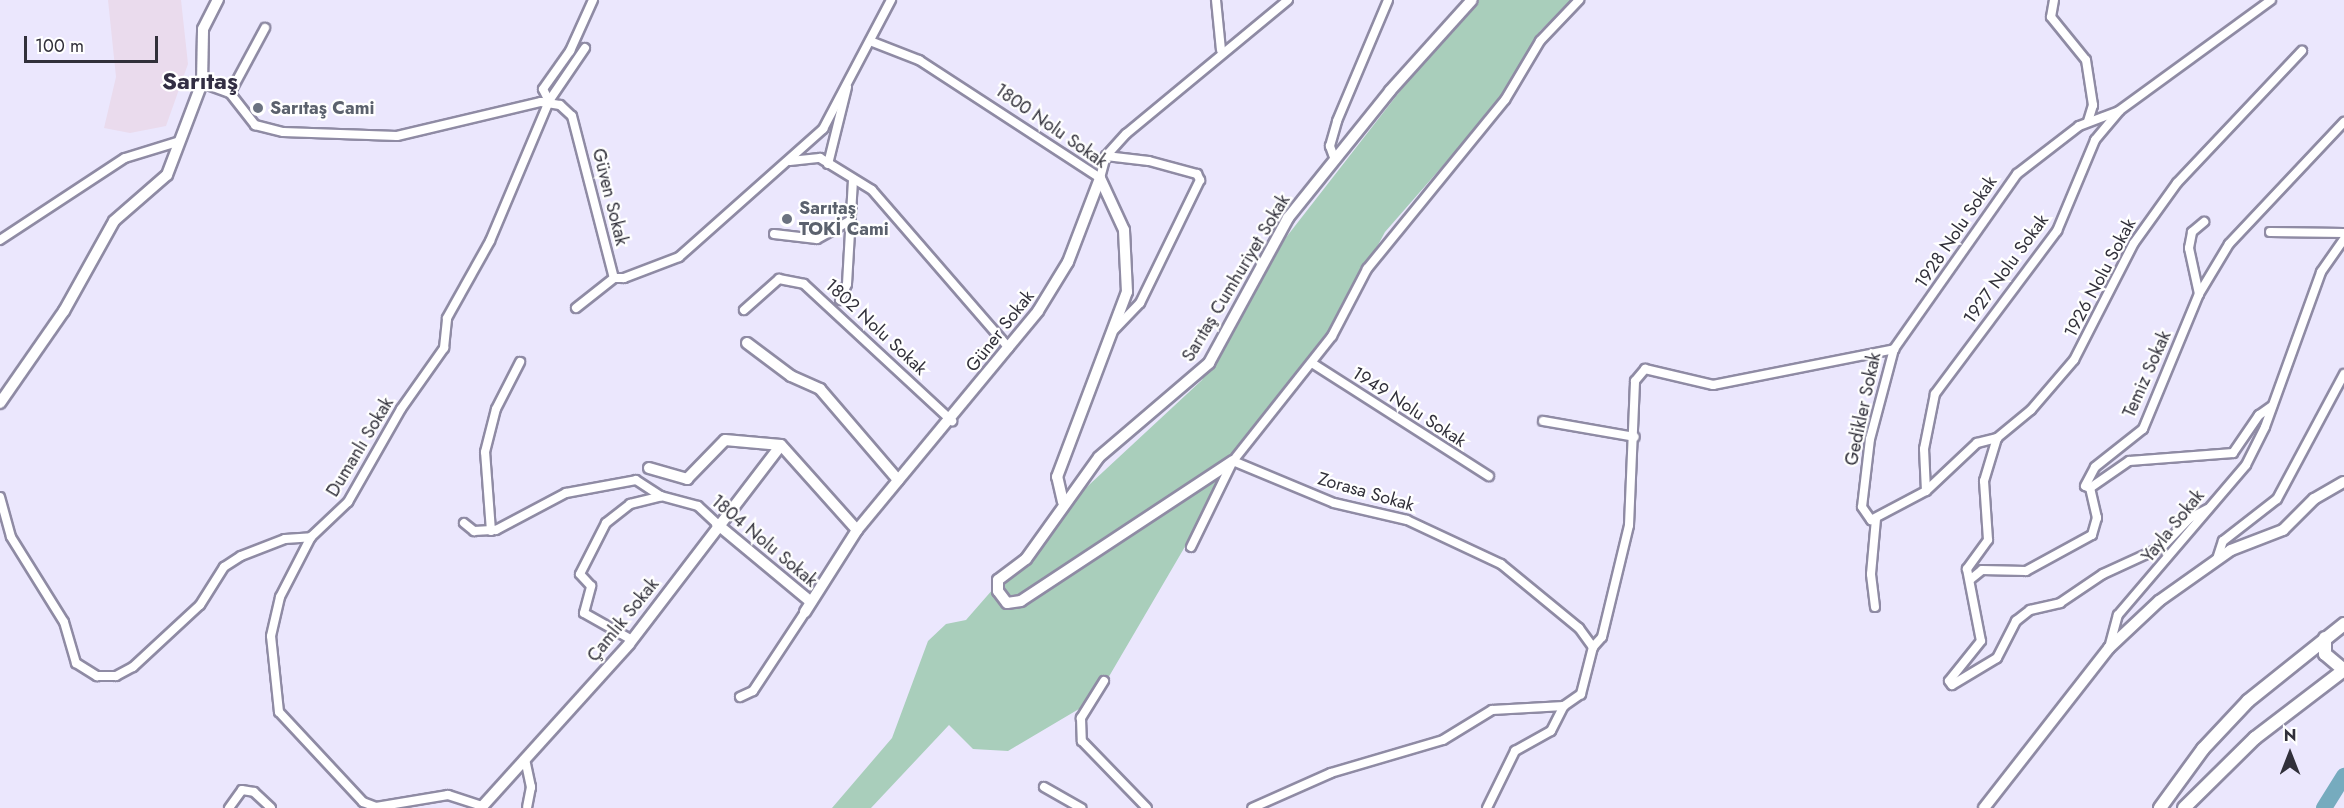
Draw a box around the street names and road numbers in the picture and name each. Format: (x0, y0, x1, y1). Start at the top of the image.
street label: 1800 Nolu Sokak (991, 79, 1111, 173)
street label: Güven Sokak (588, 146, 632, 248)
street label: 1928 Nolu Sokak (1910, 172, 2002, 292)
street label: Sarıtaş Cumhuriyet Sokak (1177, 190, 1295, 366)
street label: 1927 Nolu Sokak (1959, 210, 2053, 328)
street label: 1926 Nolu Sokak (2060, 215, 2140, 341)
street label: 1802 Nolu Sokak (821, 274, 931, 380)
street label: Güner Sokak (961, 286, 1039, 376)
street label: Temiz Sokak (2118, 327, 2176, 421)
street label: Gedikler Sokak (1840, 350, 1886, 468)
street label: 1949 Nolu Sokak (1348, 362, 1470, 452)
street label: Dumanlı Sokak (322, 393, 398, 501)
street label: Zorasa Sokak (1315, 468, 1417, 516)
street label: Yayla Sokak (2137, 485, 2209, 567)
street label: 1804 Nolu Sokak (707, 490, 821, 592)
street label: Çamlık Sokak (583, 574, 663, 666)

